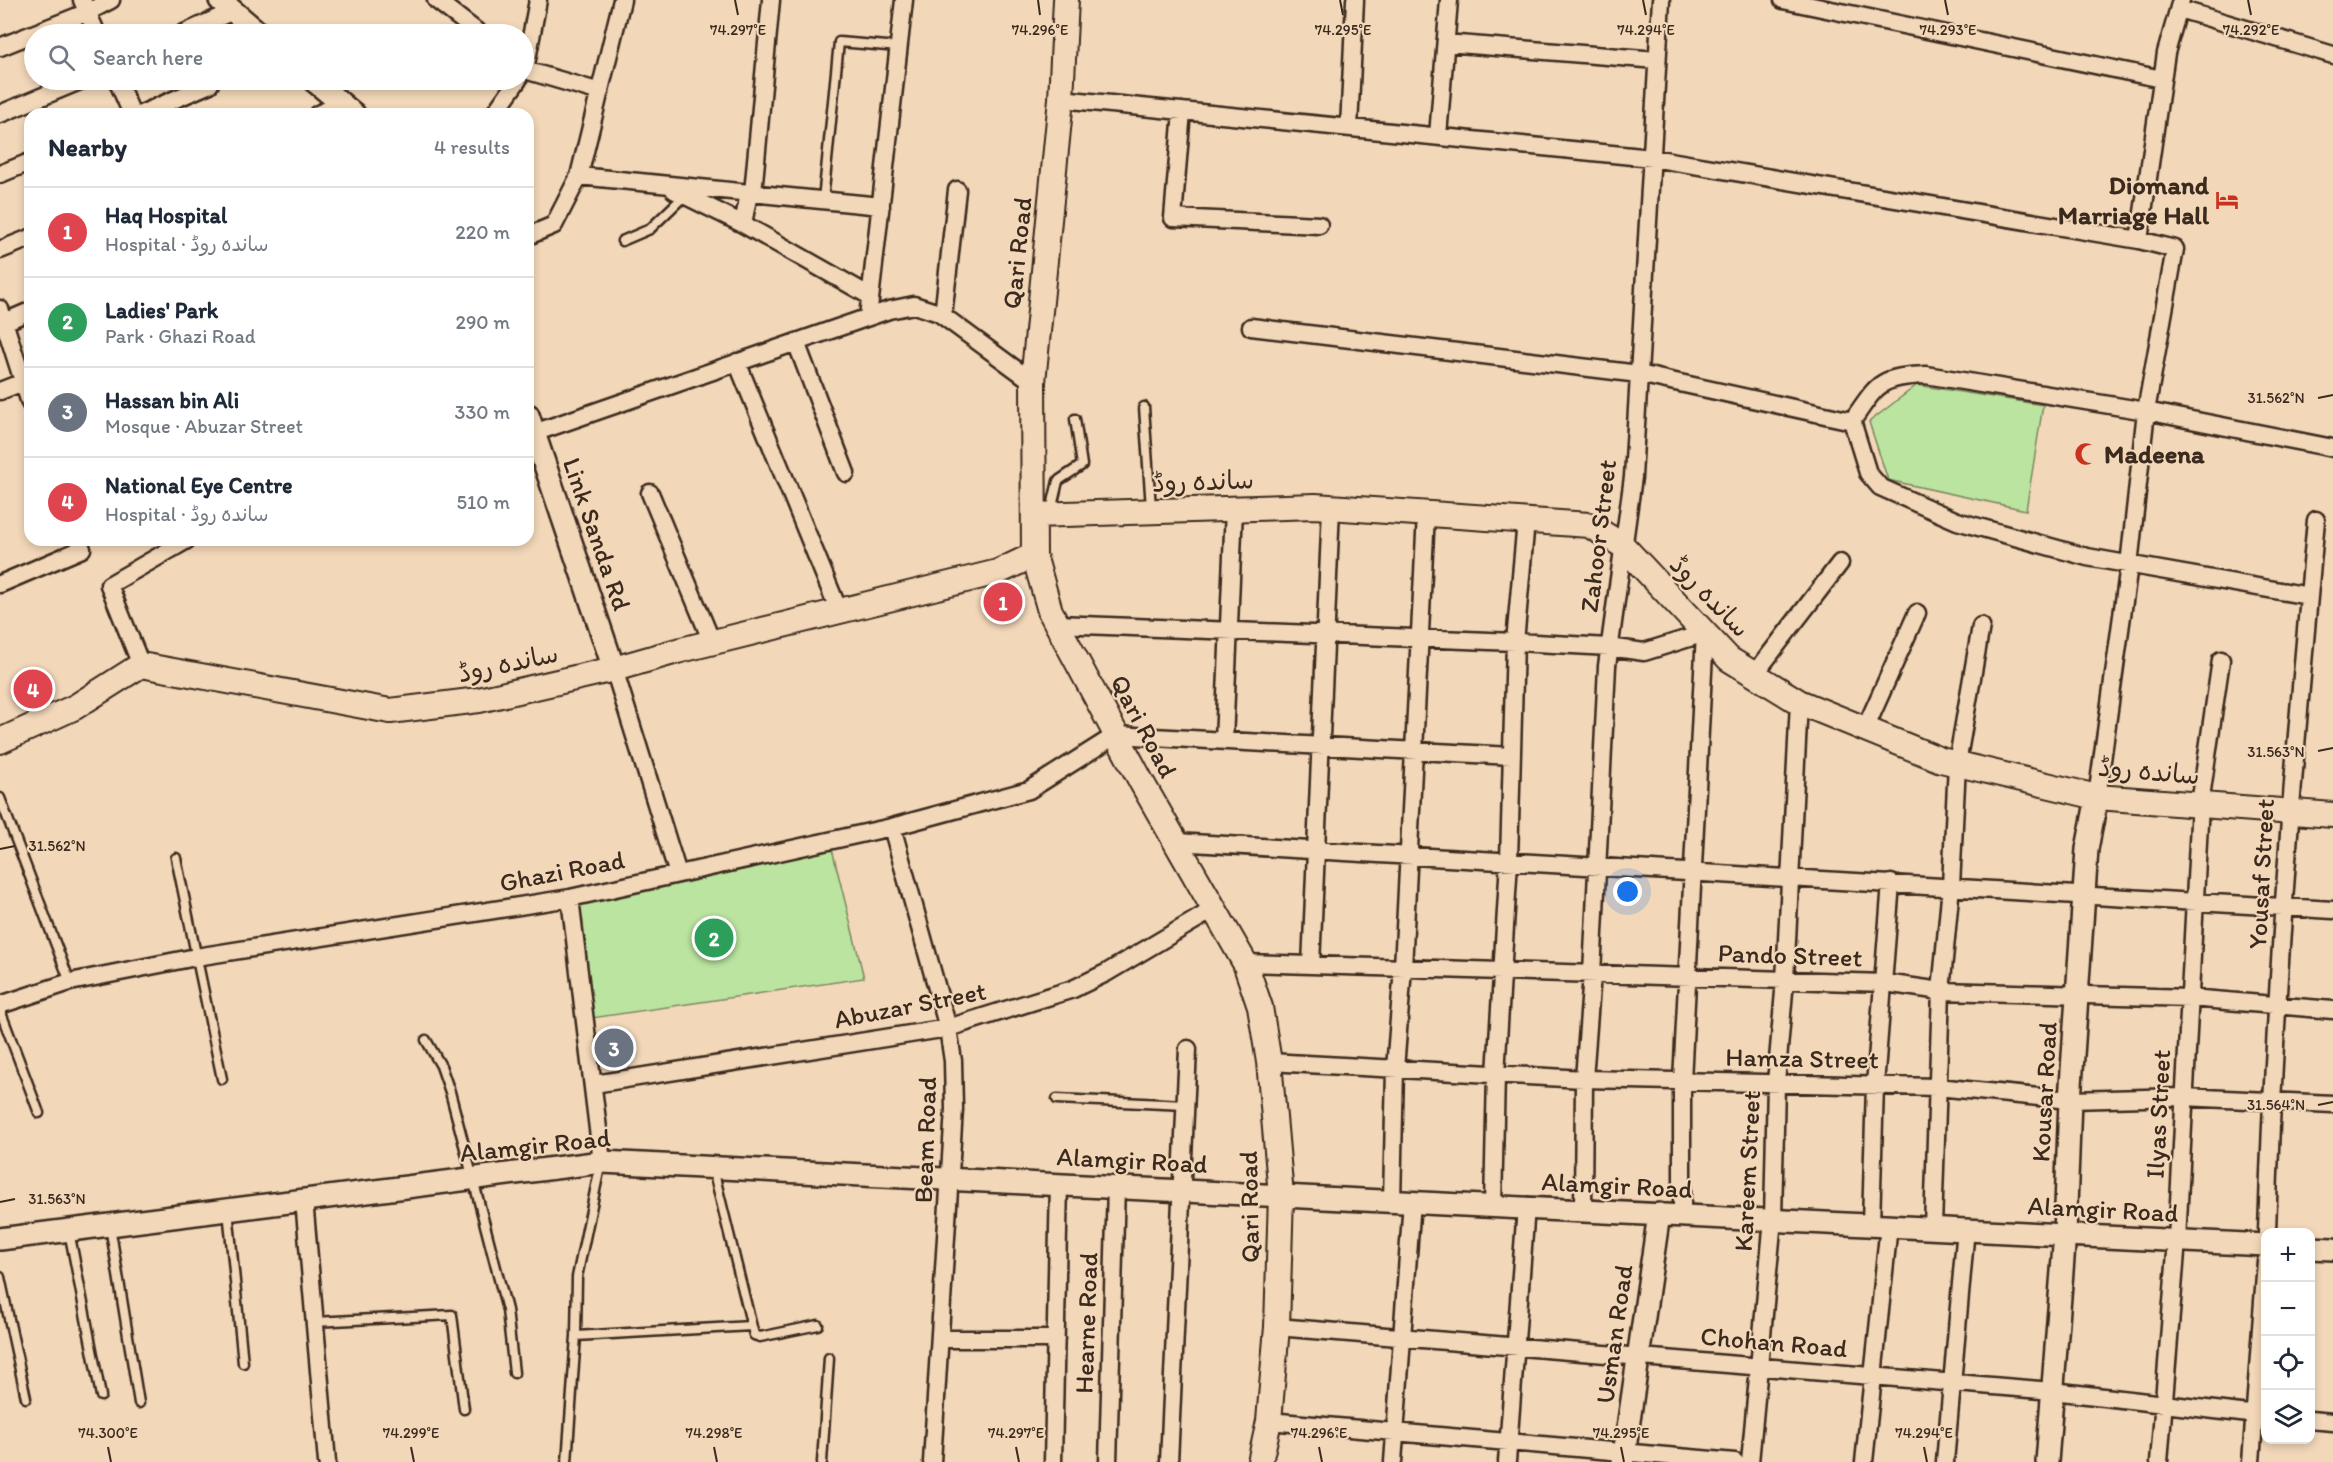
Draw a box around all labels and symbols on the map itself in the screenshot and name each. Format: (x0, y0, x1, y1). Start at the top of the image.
text: 74.297°E (710, 21, 766, 39)
text: 74.296°E (1012, 21, 1068, 39)
text: 74.295°E (1315, 21, 1371, 39)
text: 74.294°E (1617, 21, 1675, 39)
text: 74.293°E (1920, 21, 1976, 39)
text: 74.292°E (2223, 21, 2279, 39)
place label: Diomand Marriage Hall (2058, 169, 2210, 231)
hotel icon: Diomand Marriage Hall (2214, 187, 2240, 213)
street label: Qari Road (995, 196, 1039, 310)
text: 31.562°N (2247, 389, 2305, 407)
place label: Madeena (2104, 438, 2205, 470)
mosque icon: Madeena (2073, 441, 2099, 467)
street label: Link Sanda Rd (556, 453, 638, 615)
street label: Zahoor Street (1573, 458, 1623, 614)
street label: ساندہ روڈ (1152, 463, 1254, 499)
street label: ساندہ روڈ (1663, 548, 1757, 644)
pin: 1 (984, 580, 1022, 624)
street label: ساندہ روڈ (455, 637, 561, 689)
pin: 4 (14, 666, 52, 712)
street label: Qari Road (1104, 669, 1184, 783)
text: 31.563°N (2247, 743, 2305, 761)
street label: ساندہ روڈ (2097, 751, 2201, 791)
street label: Yousaf Street (2241, 798, 2281, 950)
text: 31.562°N (28, 837, 86, 855)
street label: Ghazi Road (497, 843, 627, 899)
your location (1613, 877, 1642, 906)
pin: 2 (694, 916, 734, 960)
street label: Pando Street (1717, 936, 1863, 974)
street label: Abuzar Street (831, 975, 989, 1035)
street label: Kousar Road (2024, 1021, 2064, 1163)
pin: 3 (594, 1026, 634, 1070)
street label: Hamza Street (1725, 1041, 1879, 1075)
street label: Ilyas Street (2139, 1048, 2177, 1179)
street label: Beam Road (907, 1076, 943, 1204)
street label: Kareem Street (1727, 1089, 1767, 1252)
text: 31.564°N (2247, 1096, 2305, 1114)
street label: Alamgir Road (458, 1121, 612, 1169)
street label: Alamgir Road (1056, 1140, 1208, 1180)
street label: Qari Road (1232, 1151, 1266, 1263)
street label: Alamgir Road (1541, 1165, 1693, 1205)
street label: Alamgir Road (2027, 1189, 2179, 1229)
text: 31.563°N (28, 1190, 86, 1208)
street label: Hearne Road (1068, 1252, 1104, 1394)
street label: Usman Road (1588, 1262, 1640, 1406)
street label: Chohan Road (1699, 1320, 1850, 1364)
text: 74.300°E (78, 1424, 138, 1442)
text: 74.299°E (383, 1424, 439, 1442)
text: 74.298°E (686, 1424, 742, 1442)
text: 74.297°E (988, 1424, 1044, 1442)
text: 74.296°E (1291, 1424, 1347, 1442)
text: 74.295°E (1593, 1424, 1649, 1442)
text: 74.294°E (1895, 1424, 1953, 1442)

